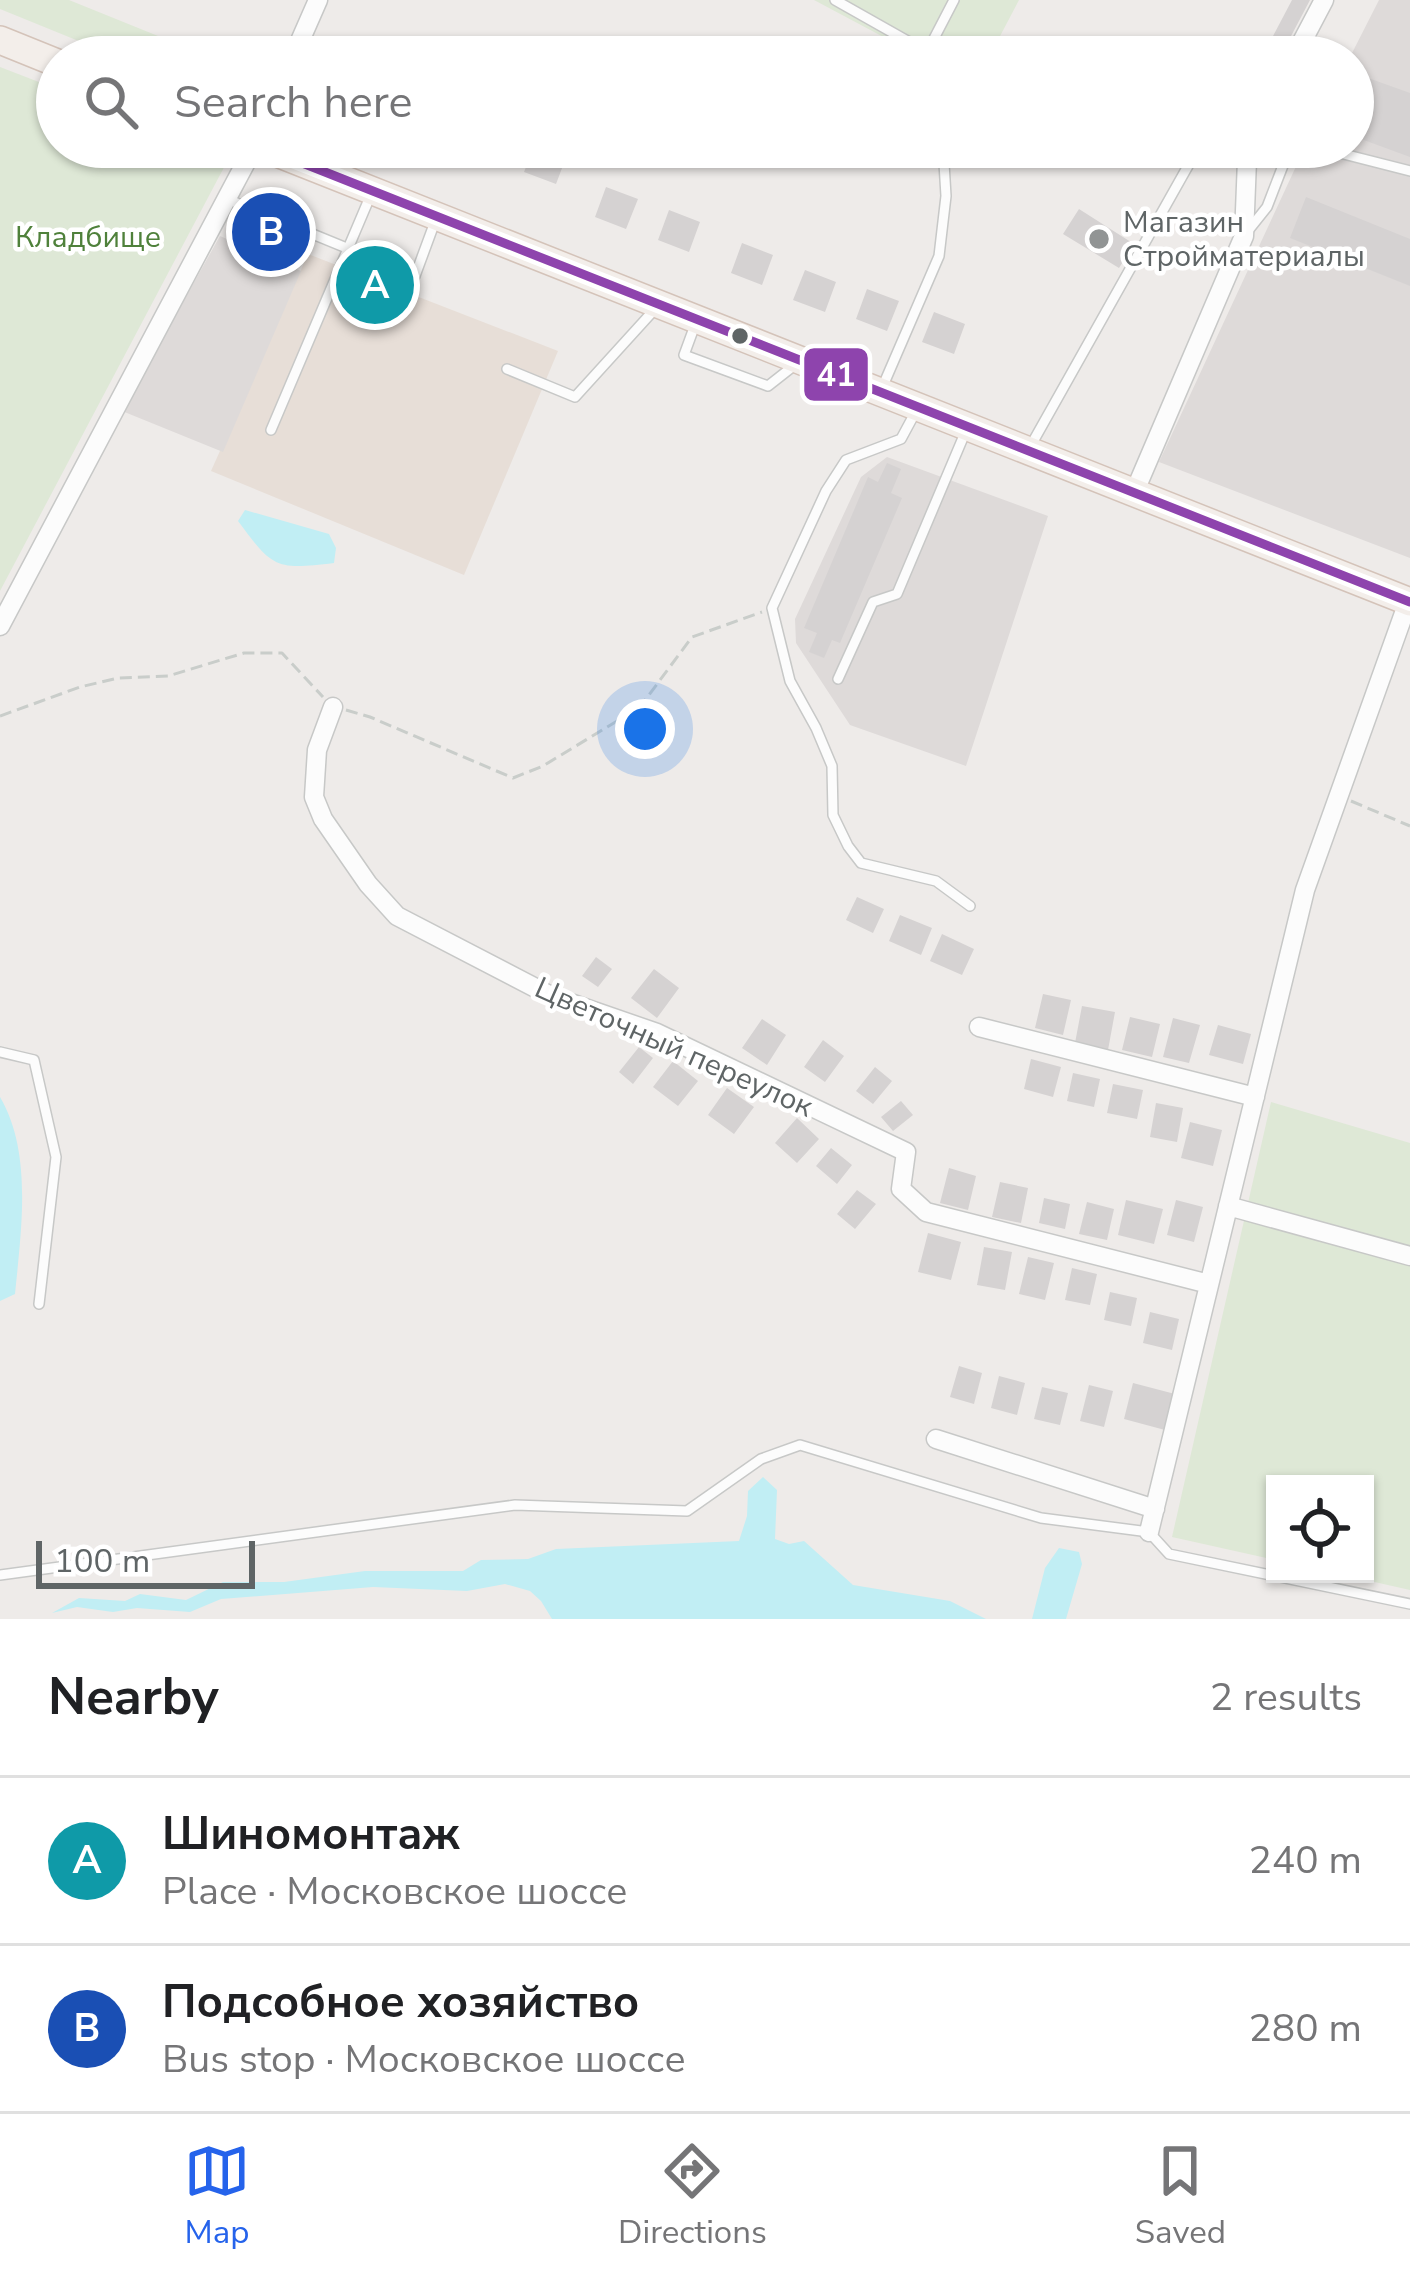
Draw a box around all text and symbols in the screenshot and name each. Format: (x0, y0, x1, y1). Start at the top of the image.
search box (36, 36, 1374, 168)
icon: search (78, 69, 144, 135)
text: Search here (174, 72, 413, 133)
pin: B (232, 187, 310, 277)
place label: Магазин Стройматериалы (1123, 202, 1365, 277)
park label: Кладбище (15, 217, 161, 258)
marker: Магазин Стройматериалы (1086, 226, 1112, 252)
pin: A (336, 240, 414, 330)
unlabelled marker (729, 325, 751, 347)
line badge: 41 (802, 346, 870, 403)
text: 41 (816, 353, 856, 398)
your location (615, 699, 675, 759)
street label: Цветочный переулок (528, 968, 820, 1127)
map controls (1266, 1475, 1374, 1583)
button: locate (1266, 1475, 1374, 1583)
scale bar (36, 1535, 255, 1588)
text: 100 m (54, 1539, 150, 1584)
text: Nearby (48, 1662, 219, 1732)
text: 2 results (1210, 1671, 1362, 1724)
text: Шиномонтаж (162, 1804, 460, 1865)
text: A (72, 1834, 102, 1887)
text: 240 m (1248, 1834, 1362, 1887)
text: Place · Московское шоссе (162, 1865, 628, 1918)
text: Подсобное хозяйство (162, 1972, 639, 2033)
text: B (74, 2002, 100, 2055)
text: 280 m (1248, 2002, 1362, 2055)
text: Bus stop · Московское шоссе (162, 2033, 686, 2086)
tab: Map (184, 2138, 250, 2255)
tab: Directions (618, 2138, 767, 2255)
tab: Saved (1135, 2138, 1226, 2255)

